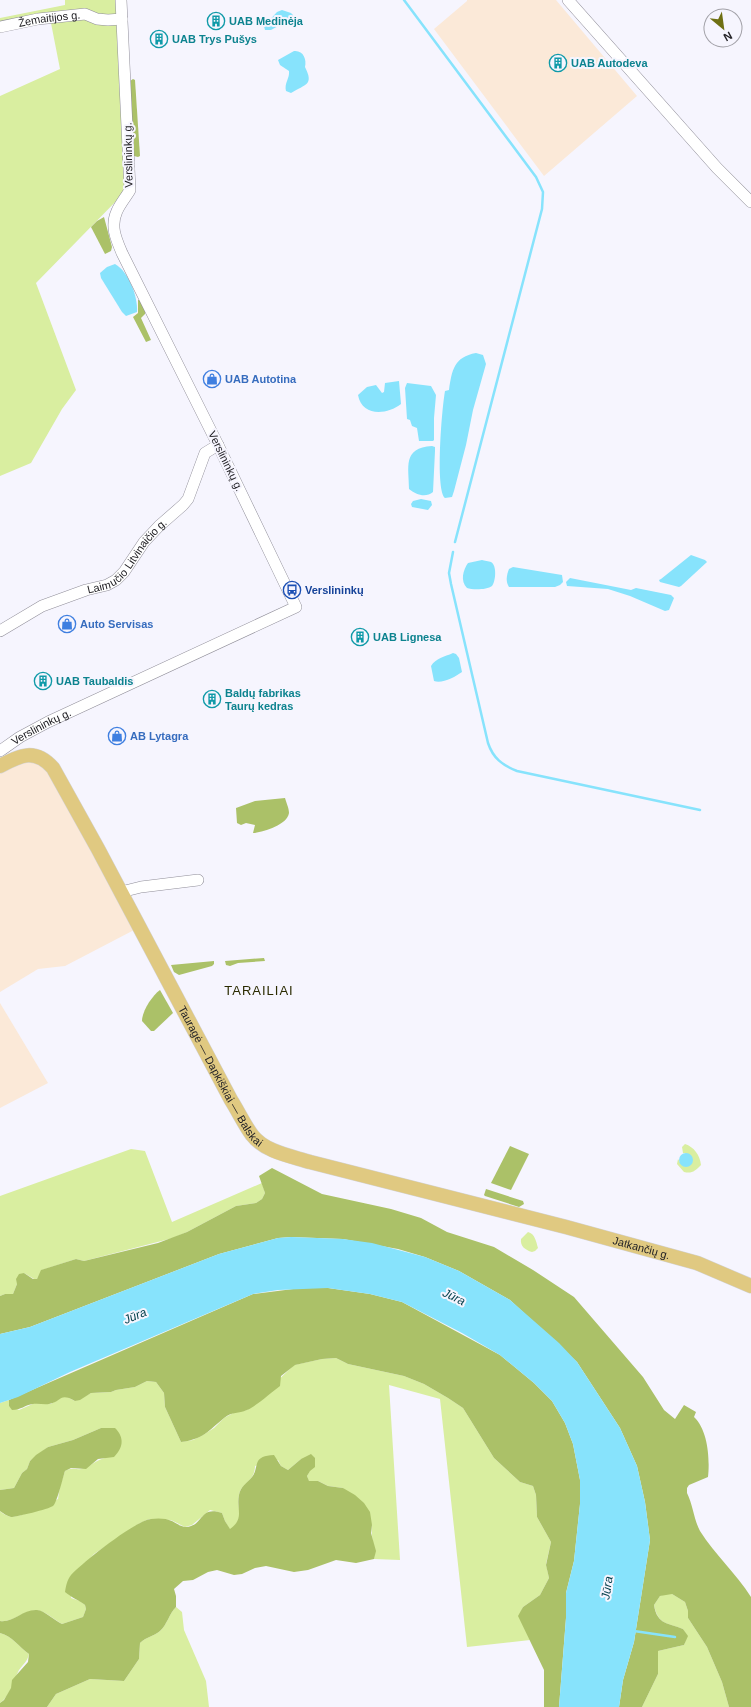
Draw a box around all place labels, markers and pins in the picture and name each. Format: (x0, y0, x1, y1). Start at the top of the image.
building icon: UAB Medinėja (206, 11, 226, 31)
place label: UAB Medinėja (229, 15, 304, 27)
building icon: UAB Trys Pušys (149, 29, 169, 49)
place label: UAB Trys Pušys (172, 33, 257, 45)
building icon: UAB Autodeva (548, 53, 568, 73)
place label: UAB Autodeva (571, 57, 648, 69)
shop icon: UAB Autotina (202, 369, 222, 389)
place label: UAB Autotina (225, 373, 297, 385)
bus stop icon: Verslininkų (282, 580, 302, 600)
place label: Verslininkų (305, 584, 364, 596)
shop icon: Auto Servisas (57, 614, 77, 634)
place label: Auto Servisas (80, 618, 153, 630)
building icon: UAB Lignesa (350, 627, 370, 647)
place label: UAB Lignesa (373, 631, 442, 643)
building icon: UAB Taubaldis (33, 671, 53, 691)
place label: UAB Taubaldis (56, 675, 133, 687)
place label: Baldų fabrikas Taurų kedras (225, 687, 301, 712)
building icon: Baldų fabrikas Taurų kedras (202, 689, 222, 709)
shop icon: AB Lytagra (107, 726, 127, 746)
place label: AB Lytagra (130, 730, 189, 742)

